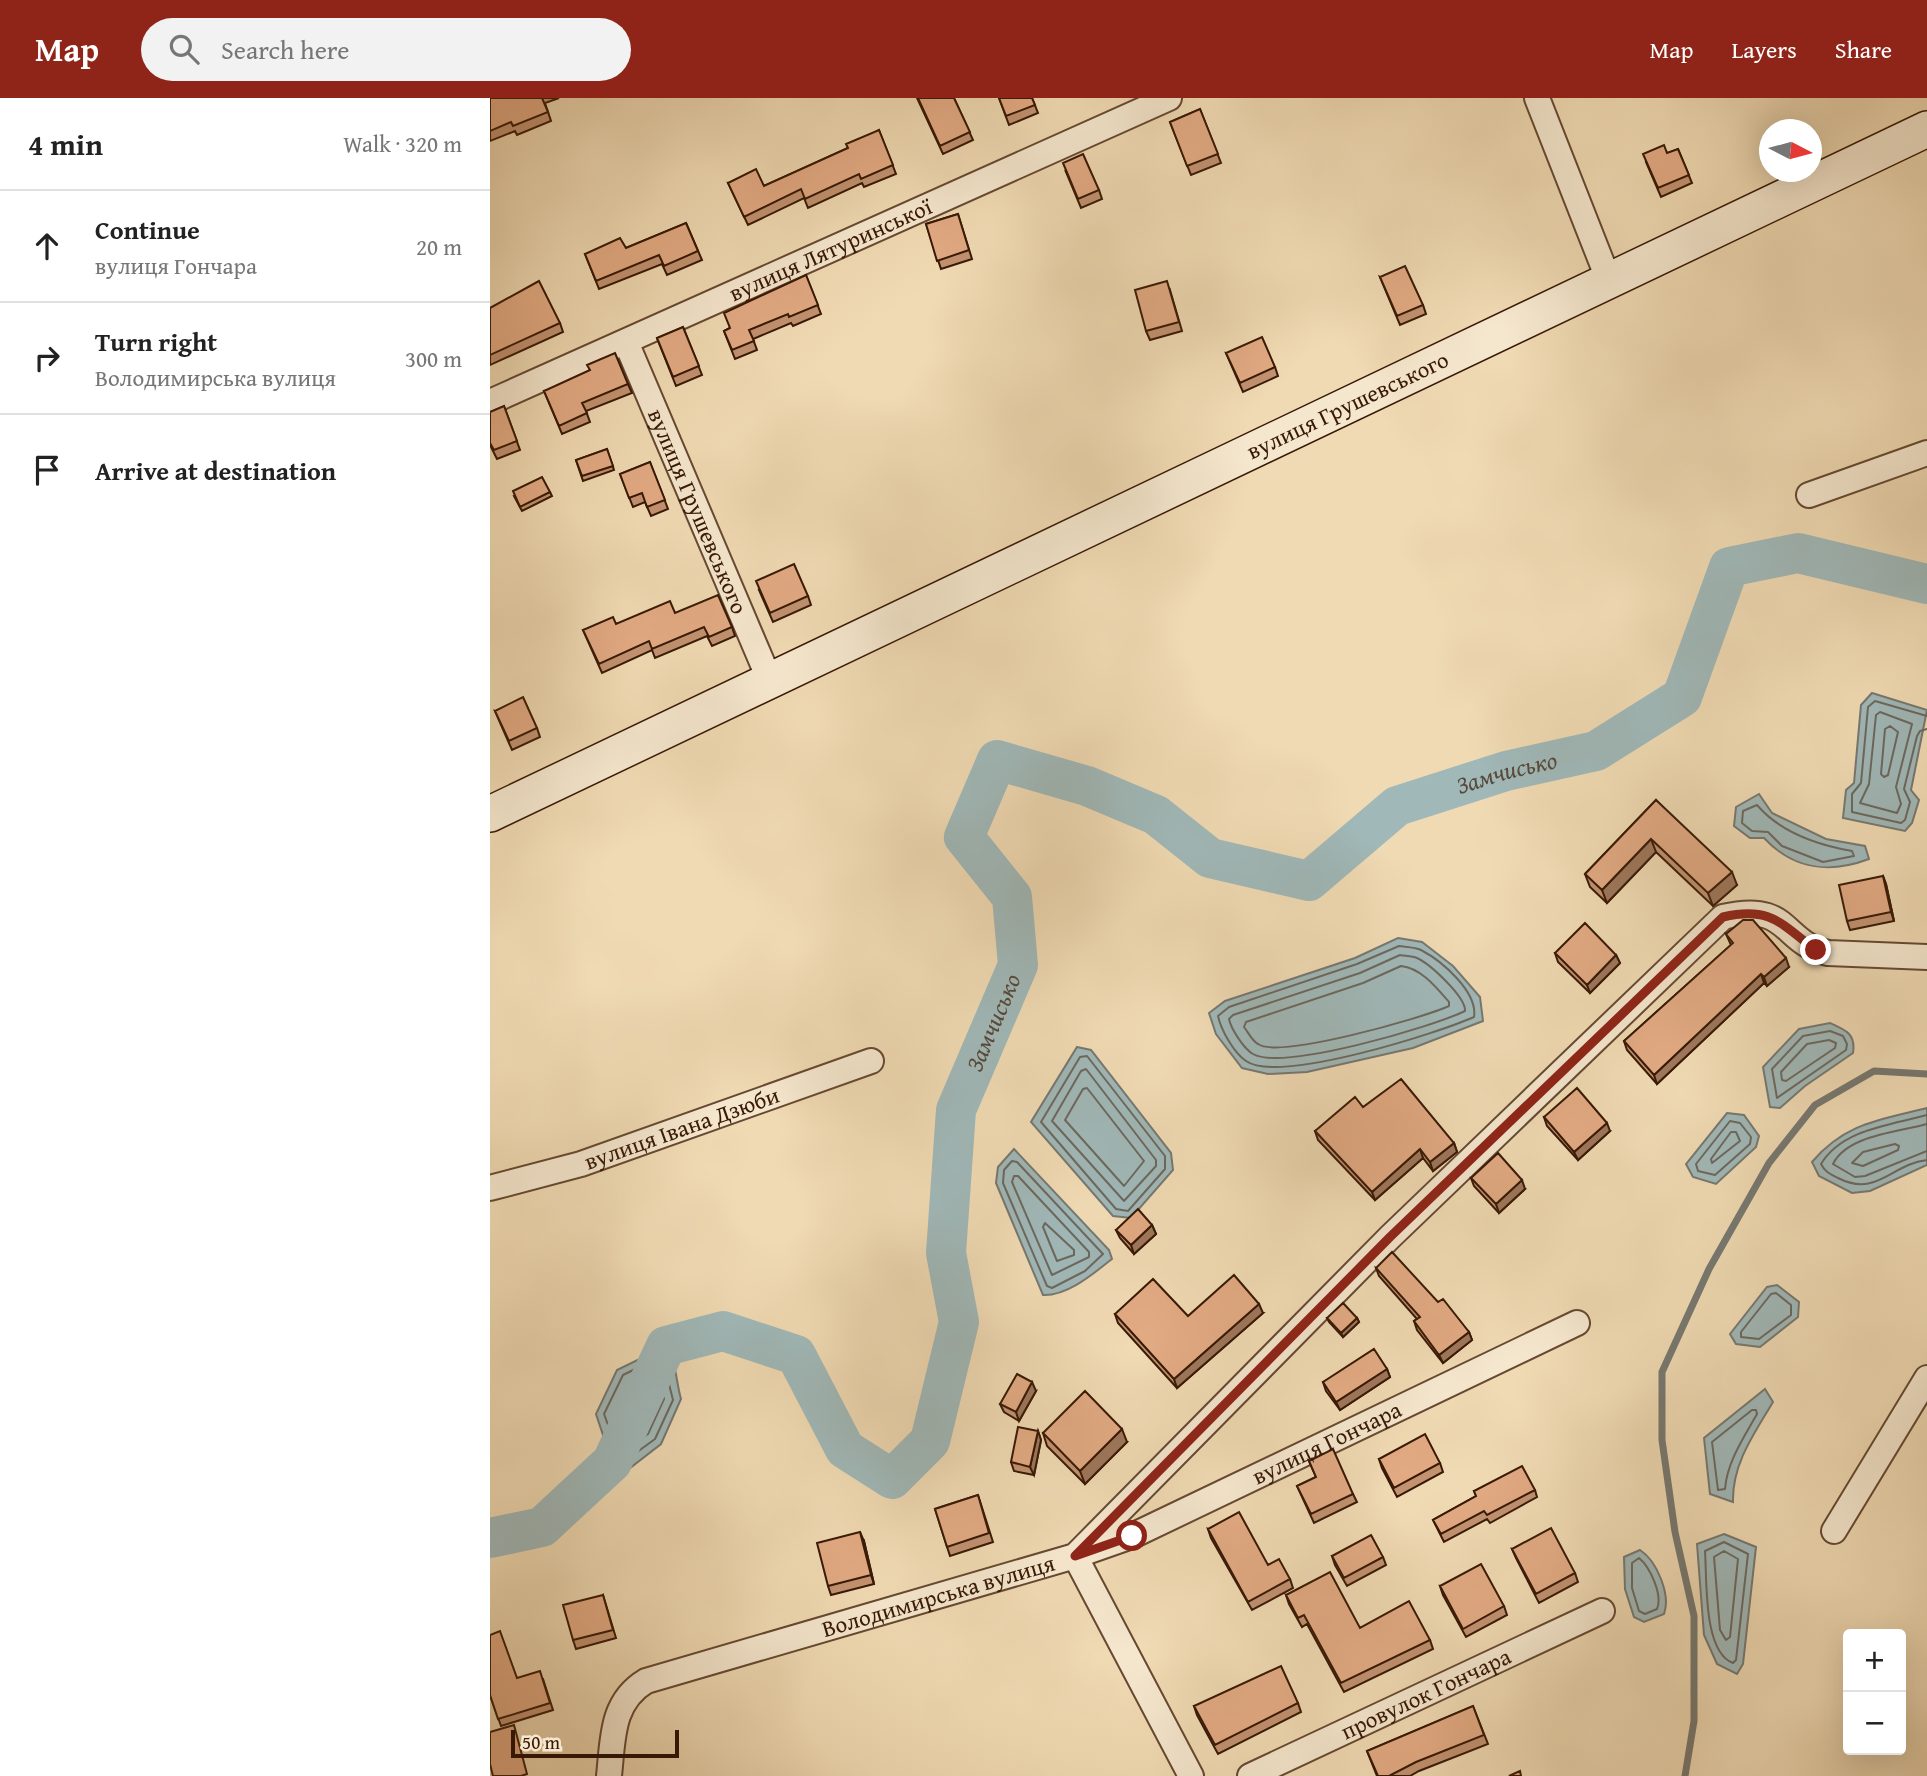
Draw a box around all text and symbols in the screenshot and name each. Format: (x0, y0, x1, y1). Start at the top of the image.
search box (141, 18, 631, 81)
text: Map (35, 25, 99, 73)
icon: search (165, 30, 203, 68)
text: Search here (221, 30, 349, 69)
text: Map (1650, 32, 1693, 67)
text: Layers (1731, 32, 1797, 67)
text: Share (1835, 32, 1892, 67)
north arrow (1759, 119, 1822, 182)
text: 4 min (28, 122, 103, 166)
text: Walk · 320 m (343, 127, 462, 160)
street label: вулиця Лятуринської (723, 189, 937, 309)
text: Continue (95, 210, 200, 249)
icon: ahead (28, 227, 66, 265)
text: 20 m (416, 230, 462, 263)
text: вулиця Гончара (95, 249, 257, 282)
text: Turn right (95, 322, 217, 361)
icon: right (28, 339, 66, 377)
text: 300 m (405, 342, 462, 375)
street label: вулиця Грушевського (1241, 342, 1454, 467)
text: Володимирська вулиця (95, 361, 336, 394)
street label: вулиця Грушевського (640, 403, 757, 619)
icon: arrive (28, 451, 66, 489)
text: Arrive at destination (95, 451, 336, 490)
water label: Замчисько (1451, 742, 1560, 803)
route end (1800, 934, 1831, 965)
water label: Замчисько (956, 968, 1029, 1077)
street label: вулиця Івана Дзюби (580, 1078, 784, 1178)
street label: вулиця Гончара (1246, 1392, 1407, 1492)
route start (1116, 1520, 1147, 1551)
street label: Володимирська вулиця (818, 1546, 1059, 1645)
map controls (1843, 1629, 1906, 1755)
button: + (1843, 1629, 1906, 1692)
street label: провулок Гончара (1335, 1639, 1516, 1747)
button: − (1843, 1692, 1906, 1755)
scale bar (511, 1727, 679, 1759)
text: 50 m (522, 1728, 560, 1756)

